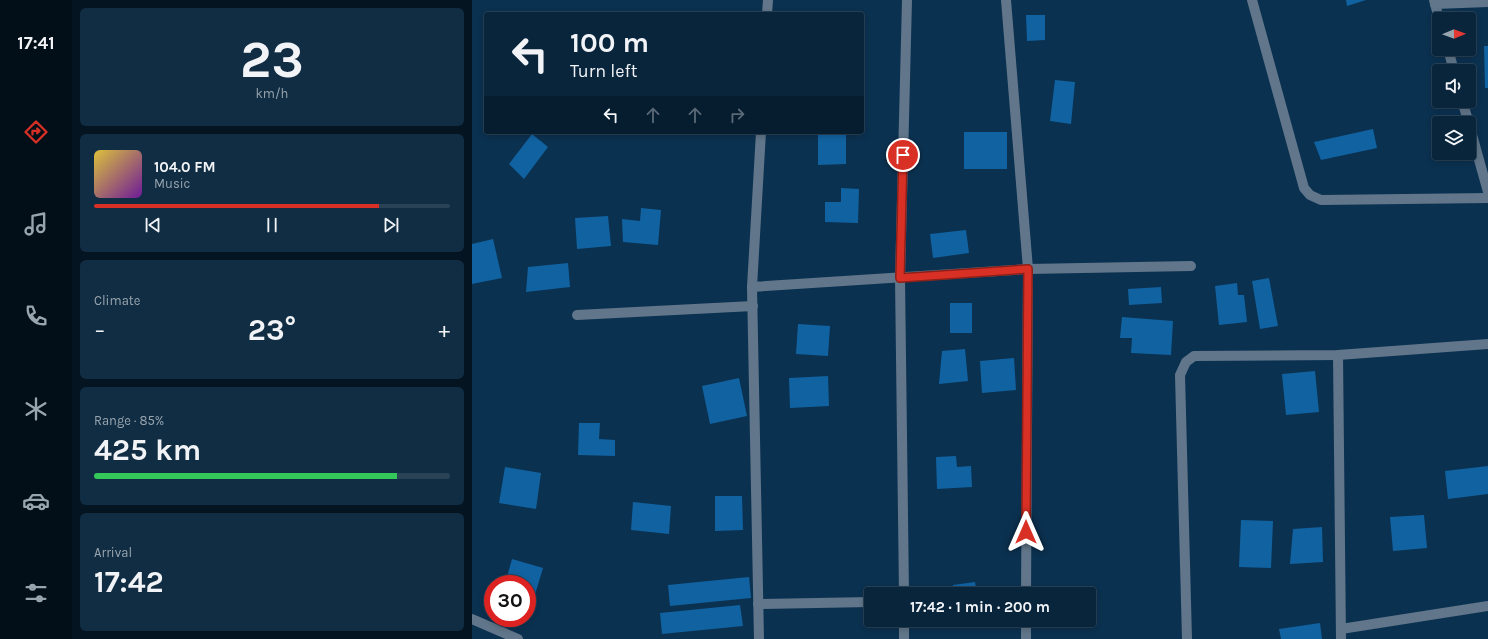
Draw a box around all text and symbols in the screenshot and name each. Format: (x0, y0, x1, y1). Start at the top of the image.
north arrow (1432, 12, 1476, 56)
map controls (1432, 12, 1476, 160)
text: 100 m (570, 26, 649, 59)
icon: left (504, 28, 556, 80)
text: 23 (240, 29, 304, 90)
text: 17:41 (17, 32, 55, 54)
text: Turn left (570, 60, 638, 82)
button: sound (1432, 64, 1476, 108)
text: km/h (256, 86, 288, 101)
icon: left (600, 104, 622, 126)
icon: ahead (642, 104, 664, 126)
icon: ahead (684, 104, 706, 126)
icon: right (726, 104, 748, 126)
button: layers (1432, 116, 1476, 160)
icon: directions (22, 118, 50, 146)
pin (886, 138, 920, 172)
icon: arrive (892, 144, 914, 166)
text: 104.0 FM (154, 158, 216, 176)
text: Music (154, 176, 190, 191)
icon: music (22, 210, 50, 238)
icon: previous (142, 214, 164, 236)
icon: pause (261, 214, 283, 236)
icon: next (380, 214, 402, 236)
text: Climate (94, 293, 140, 308)
icon: phone (22, 302, 50, 330)
text: 23° (248, 312, 296, 348)
text: − (94, 317, 106, 343)
text: + (438, 317, 450, 343)
icon: climate (22, 395, 50, 423)
text: Range · 85% (94, 413, 164, 428)
text: 425 km (94, 432, 201, 468)
icon: car (22, 487, 50, 515)
position arrow (1005, 511, 1047, 553)
text: Arrival (94, 545, 132, 560)
text: 17:42 (94, 564, 164, 600)
speed limit sign: 30 (484, 575, 536, 627)
icon: filters (22, 579, 50, 607)
text: 17:42 · 1 min · 200 m (910, 598, 1050, 616)

